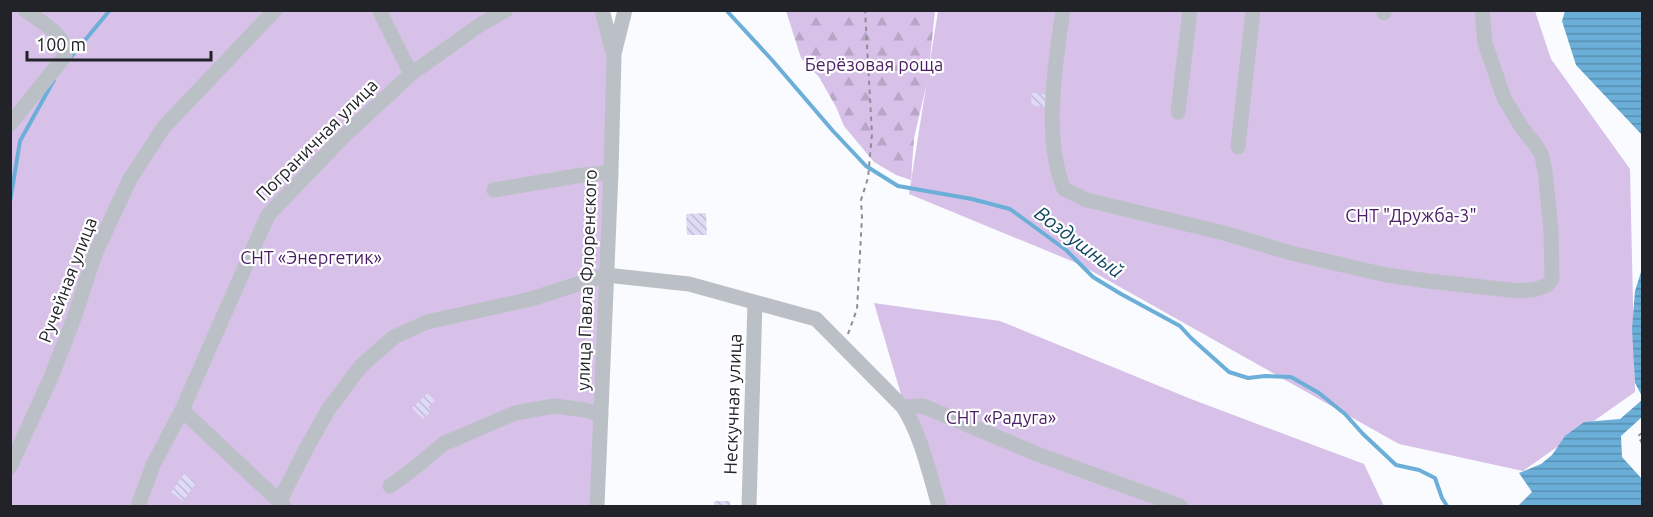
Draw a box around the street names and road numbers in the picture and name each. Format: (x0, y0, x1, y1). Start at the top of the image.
street label: Пограничная улица (251, 74, 381, 204)
street label: улица Павла Флоренского (572, 169, 600, 391)
street label: Ручейная улица (34, 214, 100, 345)
street label: Нескучная улица (720, 333, 744, 475)

